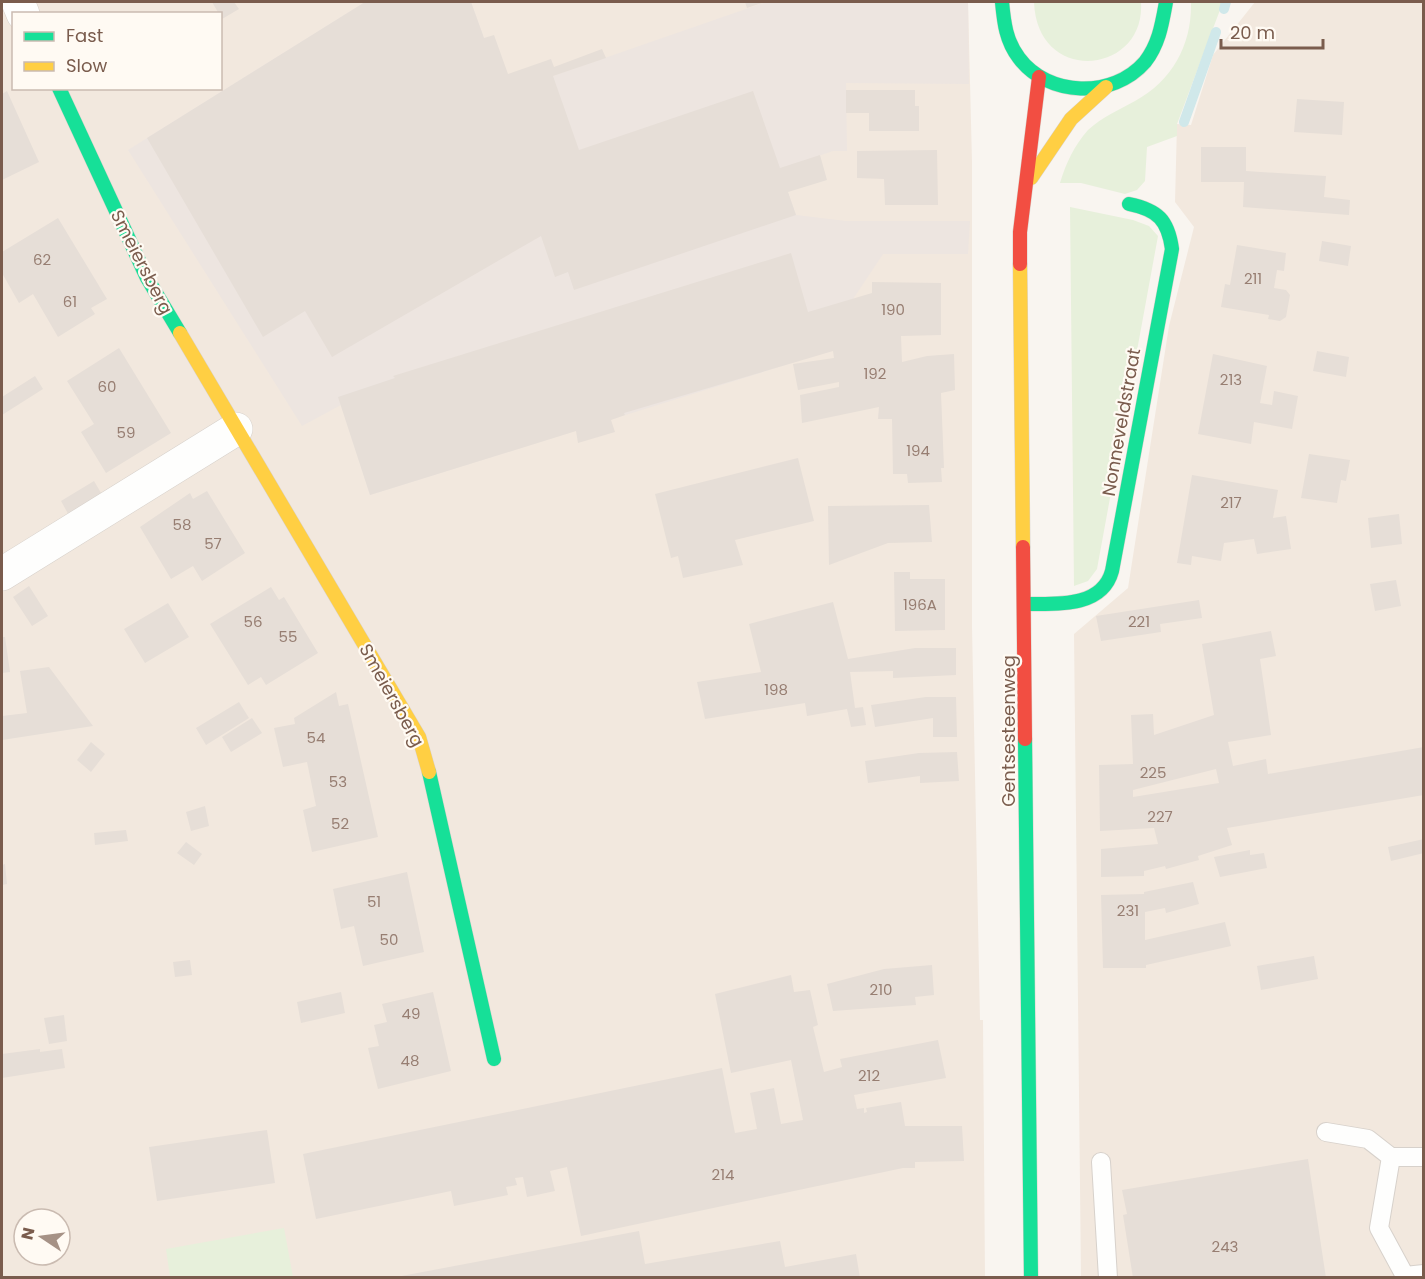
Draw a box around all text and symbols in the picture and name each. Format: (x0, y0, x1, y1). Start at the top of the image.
legend (12, 12, 222, 90)
scale bar (1221, 12, 1323, 50)
text: 20 m (1230, 20, 1275, 45)
text: Fast (66, 23, 103, 48)
text: Slow (66, 53, 108, 78)
street label: Smeiersberg (105, 205, 179, 319)
house number: 62 (33, 249, 51, 270)
house number: 211 (1244, 268, 1262, 289)
house number: 61 (63, 291, 77, 312)
house number: 190 (881, 299, 905, 320)
street label: Nonneveldstraat (1096, 346, 1146, 498)
house number: 192 (864, 363, 886, 384)
house number: 213 (1220, 369, 1242, 390)
house number: 60 (98, 376, 116, 397)
house number: 59 (117, 422, 135, 443)
house number: 194 (906, 440, 930, 461)
house number: 217 (1220, 492, 1242, 513)
house number: 58 (173, 514, 191, 535)
house number: 57 (204, 533, 222, 554)
house number: 196A (903, 594, 937, 615)
house number: 56 (244, 611, 262, 632)
house number: 221 (1128, 611, 1150, 632)
house number: 55 (279, 626, 297, 647)
street label: Smeiersberg (353, 639, 431, 751)
street label: Gentsesteenweg (996, 655, 1021, 807)
house number: 198 (764, 679, 788, 700)
house number: 54 (307, 727, 325, 748)
house number: 225 (1140, 762, 1166, 783)
house number: 53 (329, 771, 347, 792)
house number: 227 (1147, 806, 1173, 827)
house number: 52 (331, 813, 349, 834)
house number: 51 (367, 891, 381, 912)
house number: 231 (1117, 900, 1139, 921)
house number: 50 (380, 929, 398, 950)
house number: 210 (870, 979, 892, 1000)
house number: 49 (402, 1003, 420, 1024)
house number: 48 (401, 1050, 419, 1071)
house number: 212 (858, 1065, 880, 1086)
house number: 214 (712, 1164, 734, 1185)
north arrow (12, 1207, 72, 1267)
text: N (15, 1225, 40, 1242)
house number: 243 (1212, 1236, 1238, 1257)

